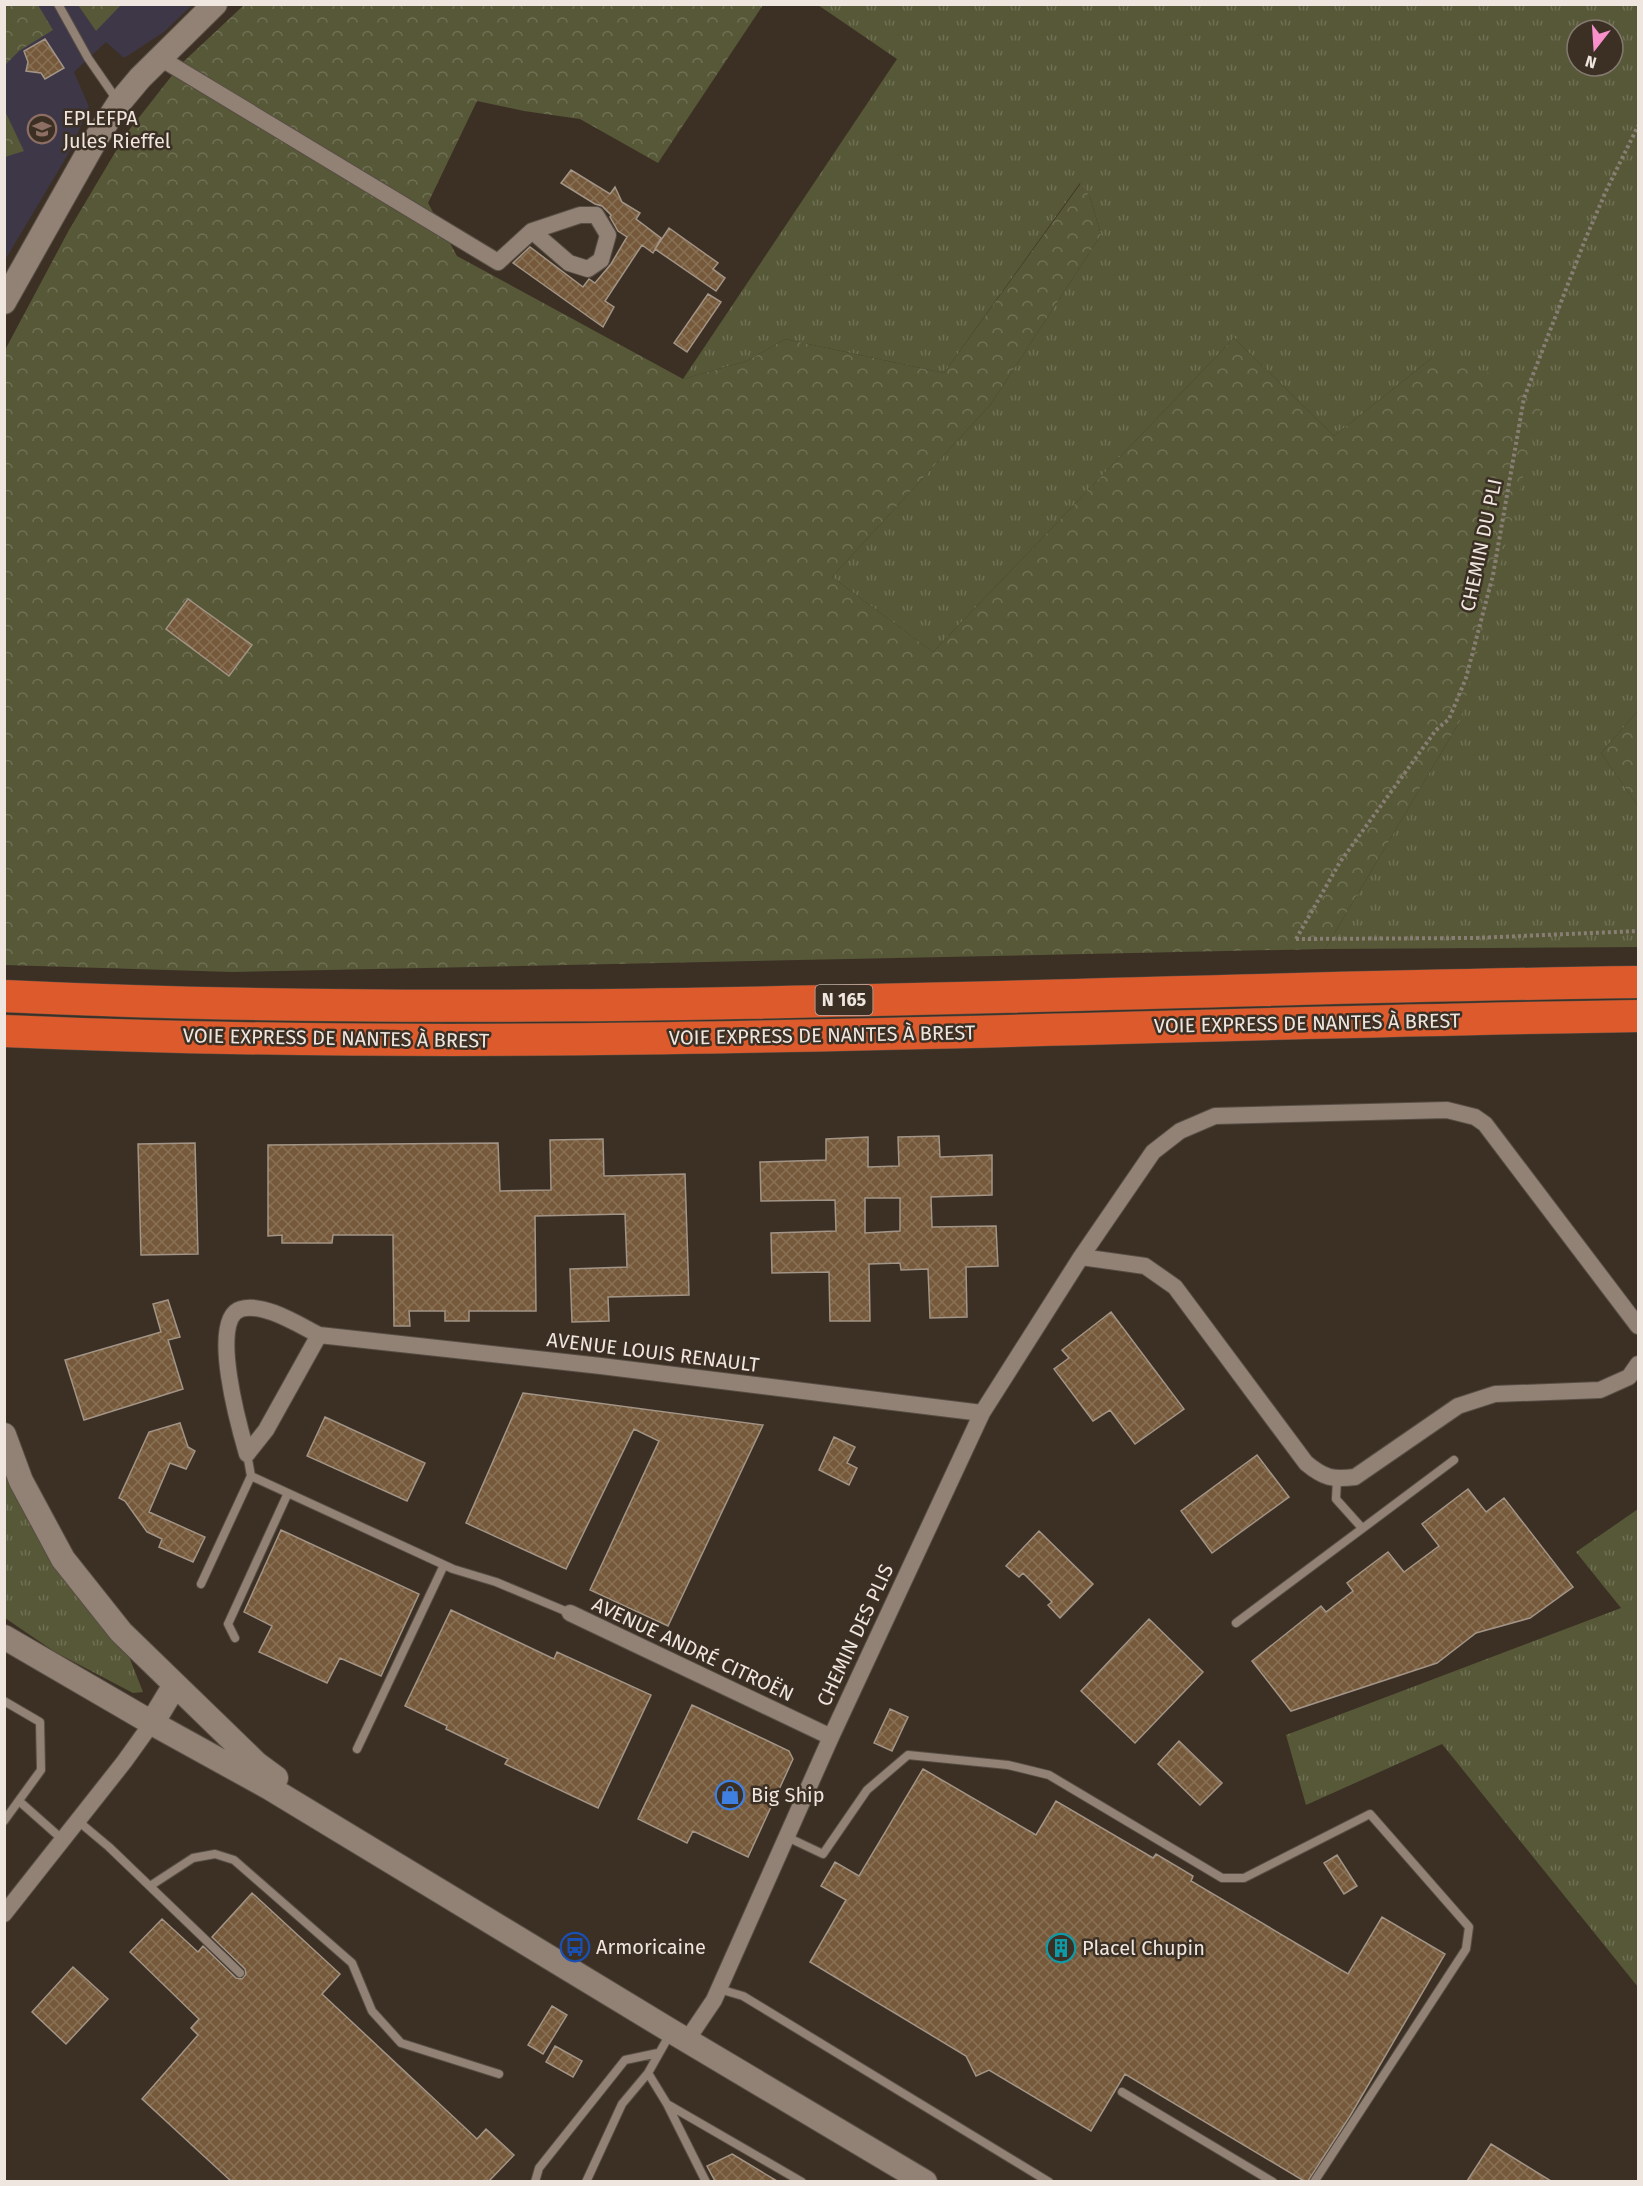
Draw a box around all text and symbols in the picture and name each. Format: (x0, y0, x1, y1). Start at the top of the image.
north arrow (1565, 18, 1625, 78)
text: N (1583, 51, 1599, 73)
place label: EPLEFPA Jules Rieffel (63, 106, 171, 153)
school or university icon: EPLEFPA Jules Rieffel (26, 113, 58, 145)
street label: CHEMIN DU PLI (1455, 477, 1507, 613)
road number: N 165 (816, 985, 872, 1015)
street label: VOIE EXPRESS DE NANTES À BREST (1154, 1008, 1461, 1038)
street label: VOIE EXPRESS DE NANTES À BREST (669, 1020, 976, 1050)
street label: VOIE EXPRESS DE NANTES À BREST (183, 1023, 490, 1053)
street label: AVENUE LOUIS RENAULT (545, 1327, 761, 1377)
street label: CHEMIN DES PLIS (812, 1560, 898, 1710)
street label: AVENUE ANDRÉ CITROËN (588, 1592, 798, 1706)
shop icon: Big Ship (714, 1779, 746, 1811)
place label: Big Ship (751, 1783, 825, 1807)
bus stop icon: Armoricaine (559, 1931, 591, 1963)
building icon: Placel Chupin (1045, 1932, 1077, 1964)
place label: Armoricaine (596, 1935, 706, 1959)
place label: Placel Chupin (1082, 1936, 1205, 1960)

